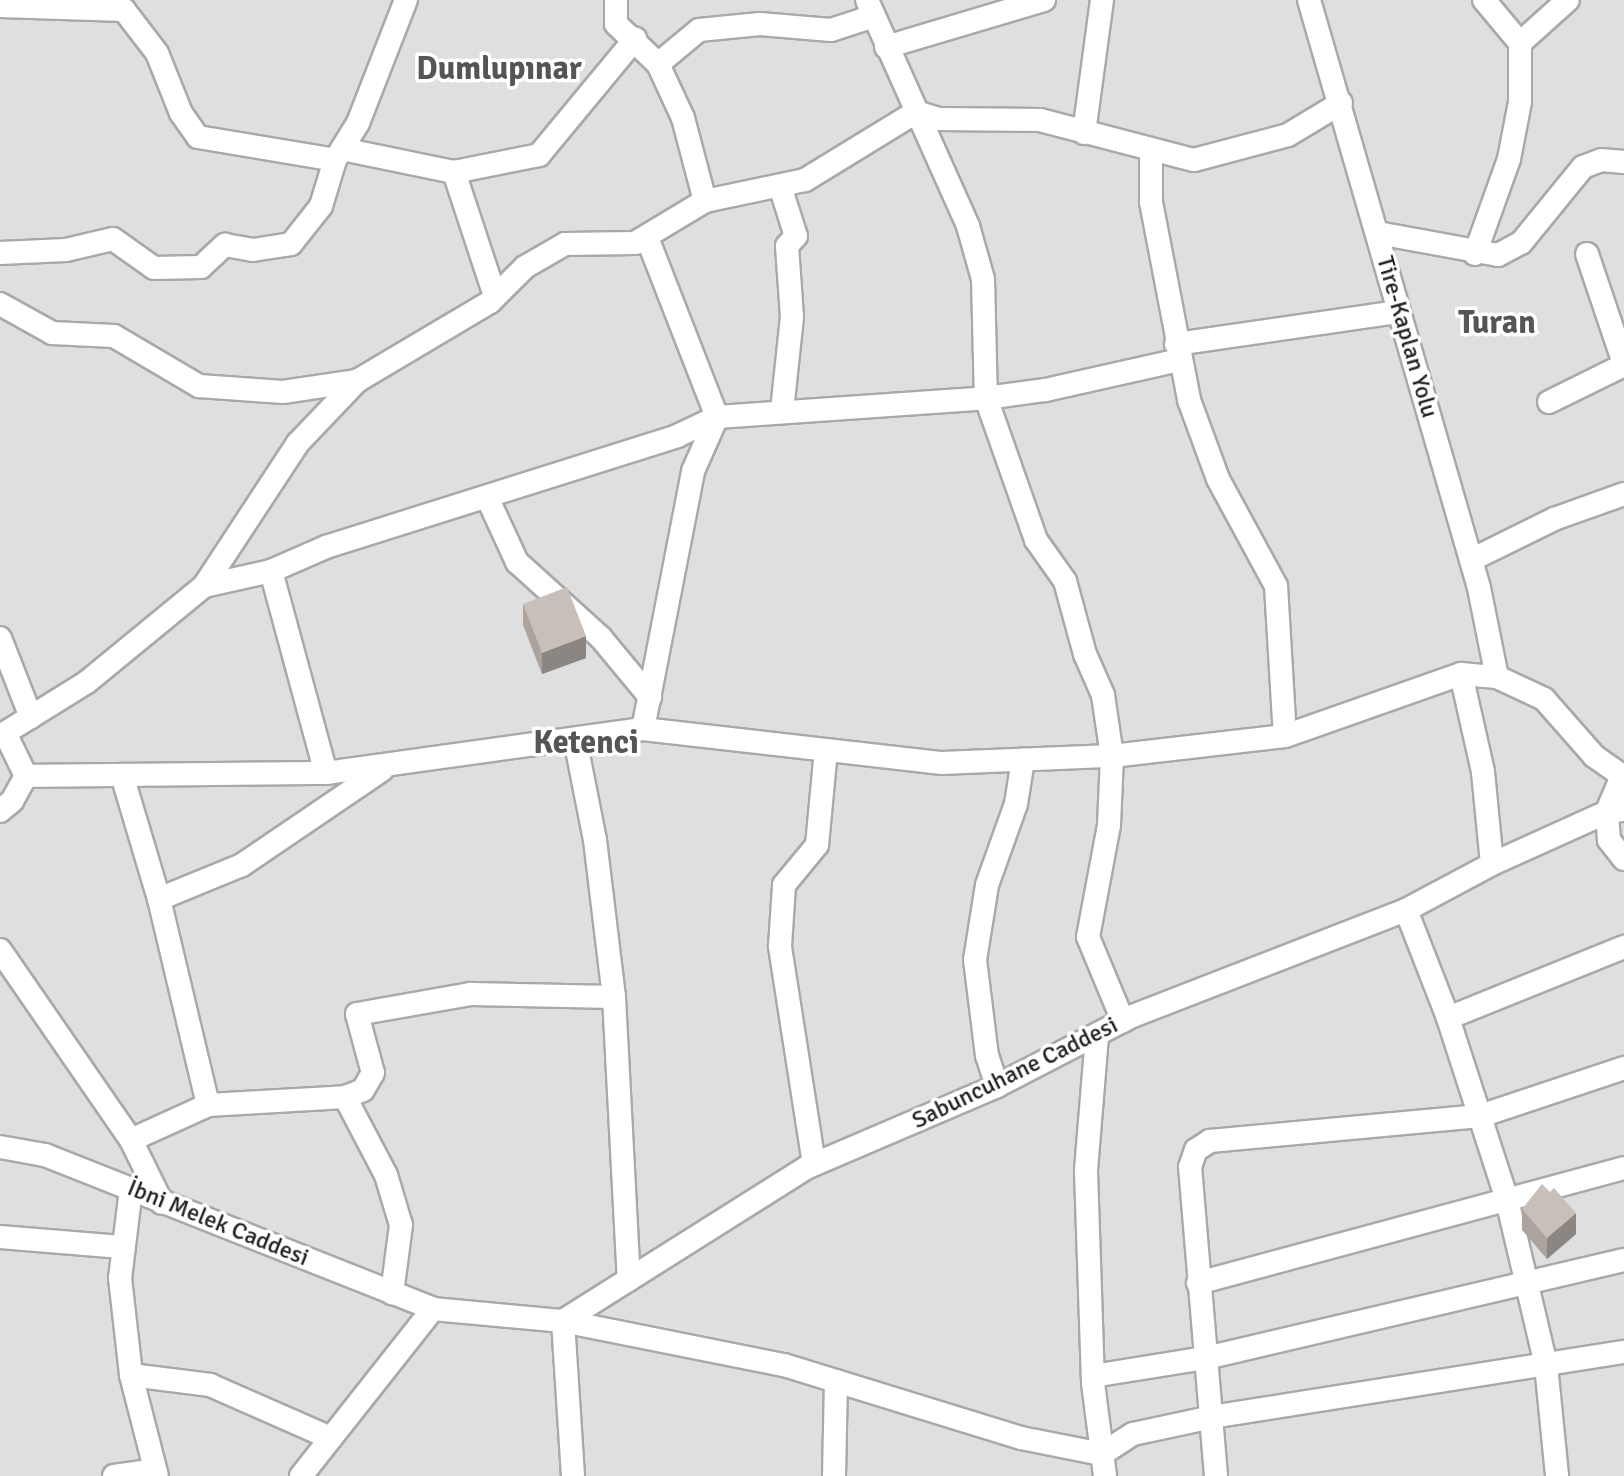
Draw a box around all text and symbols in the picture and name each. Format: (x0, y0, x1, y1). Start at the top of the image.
district label: Dumlupınar (416, 50, 582, 88)
street label: Tire-Kaplan Yolu (1370, 253, 1444, 421)
district label: Turan (1458, 304, 1536, 342)
district label: Ketenci (533, 724, 639, 762)
street label: Sabuncuhane Caddesi (907, 1011, 1123, 1135)
street label: İbni Melek Caddesi (123, 1173, 313, 1273)

